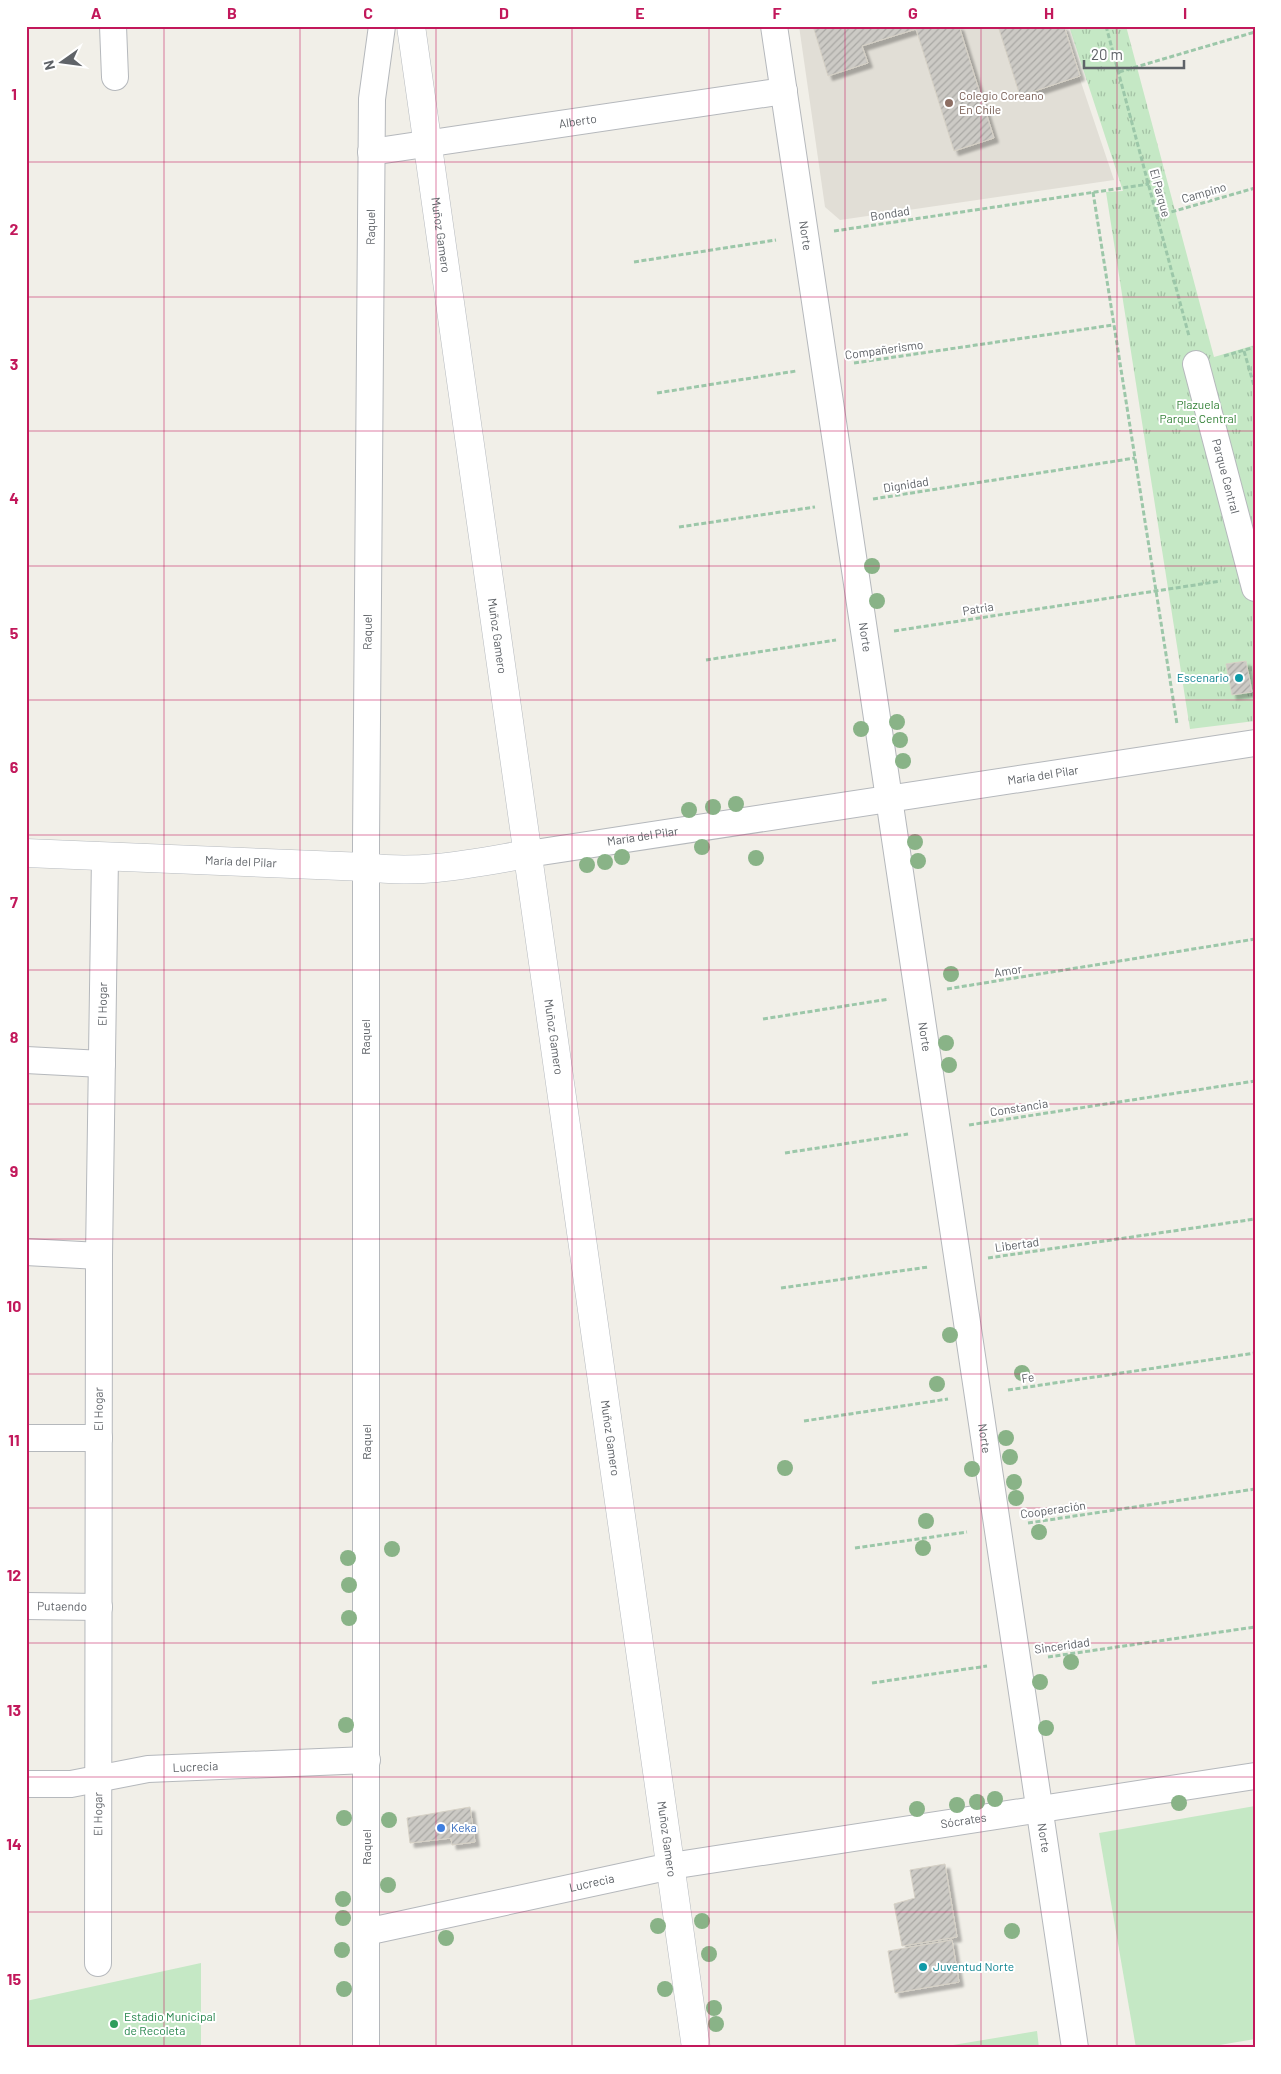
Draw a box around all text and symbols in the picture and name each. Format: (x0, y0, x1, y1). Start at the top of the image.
text: A (91, 3, 102, 22)
text: B (227, 3, 237, 22)
text: C (363, 3, 373, 22)
text: D (499, 3, 509, 22)
text: E (635, 3, 645, 22)
text: F (773, 3, 782, 22)
text: G (908, 3, 918, 22)
text: H (1044, 3, 1054, 22)
text: I (1183, 3, 1187, 22)
north arrow (38, 38, 88, 88)
scale bar (1084, 38, 1184, 70)
text: 20 m (1091, 45, 1123, 63)
text: N (40, 59, 58, 72)
text: 1 (11, 84, 17, 103)
place label: Colegio Coreano En Chile (959, 88, 1044, 116)
marker: Colegio Coreano En Chile (943, 97, 955, 109)
street label: Alberto (558, 111, 598, 130)
street label: El Parque (1148, 167, 1174, 218)
street label: Campino (1180, 179, 1228, 205)
street label: Muñoz Gamero (429, 196, 454, 274)
street label: Bondad (869, 203, 911, 223)
street label: Raquel (363, 209, 377, 245)
text: 2 (10, 219, 19, 238)
street label: Norte (797, 220, 815, 251)
street label: Compañerismo (844, 337, 924, 361)
text: 3 (10, 354, 18, 373)
park label: Plazuela Parque Central (1159, 397, 1237, 425)
street label: Parque Central (1210, 437, 1243, 515)
street label: Dignidad (882, 474, 929, 494)
text: 4 (9, 488, 19, 507)
street label: Muñoz Gamero (486, 597, 510, 675)
street label: Patria (961, 599, 994, 617)
street label: Raquel (360, 614, 374, 650)
street label: Norte (857, 621, 875, 653)
text: 5 (10, 623, 19, 642)
place label: Escenario (1177, 670, 1229, 684)
marker: Escenario (1233, 672, 1245, 684)
text: 6 (10, 757, 19, 776)
street label: María del Pilar (1006, 762, 1080, 787)
street label: María del Pilar (606, 823, 680, 848)
street label: María del Pilar (205, 852, 278, 869)
text: 7 (10, 892, 18, 911)
street label: Amor (993, 961, 1023, 979)
street label: El Hogar (94, 981, 109, 1026)
street label: Muñoz Gamero (542, 998, 567, 1076)
street label: Raquel (358, 1019, 372, 1055)
street label: Norte (916, 1021, 935, 1052)
text: 8 (10, 1027, 19, 1046)
street label: Constancia (989, 1096, 1049, 1118)
text: 9 (10, 1161, 18, 1180)
street label: Libertad (994, 1234, 1040, 1254)
text: 10 (7, 1296, 21, 1315)
street label: Fe (1020, 1369, 1035, 1385)
street label: El Hogar (91, 1386, 105, 1431)
street label: Muñoz Gamero (599, 1399, 623, 1477)
street label: Norte (976, 1423, 994, 1454)
street label: Raquel (359, 1424, 373, 1460)
text: 11 (8, 1430, 20, 1449)
street label: Cooperación (1019, 1497, 1086, 1521)
text: 12 (7, 1565, 21, 1584)
street label: Putaendo (37, 1598, 87, 1613)
street label: Sinceridad (1033, 1634, 1090, 1656)
text: 13 (7, 1700, 21, 1719)
street label: Lucrecia (172, 1758, 219, 1774)
street label: El Hogar (90, 1791, 104, 1836)
street label: Muñoz Gamero (655, 1800, 680, 1878)
street label: Sócrates (939, 1809, 988, 1830)
place label: Keka (451, 1820, 477, 1834)
marker: Keka (435, 1822, 447, 1834)
street label: Norte (1036, 1822, 1054, 1854)
street label: Raquel (359, 1829, 373, 1865)
text: 14 (6, 1834, 22, 1853)
street label: Lucrecia (568, 1870, 615, 1894)
place label: Juventud Norte (933, 1959, 1014, 1973)
marker: Juventud Norte (917, 1961, 929, 1973)
text: 15 (7, 1969, 22, 1988)
place label: Estadio Municipal de Recoleta (124, 2009, 215, 2037)
marker: Estadio Municipal de Recoleta (108, 2018, 120, 2030)

